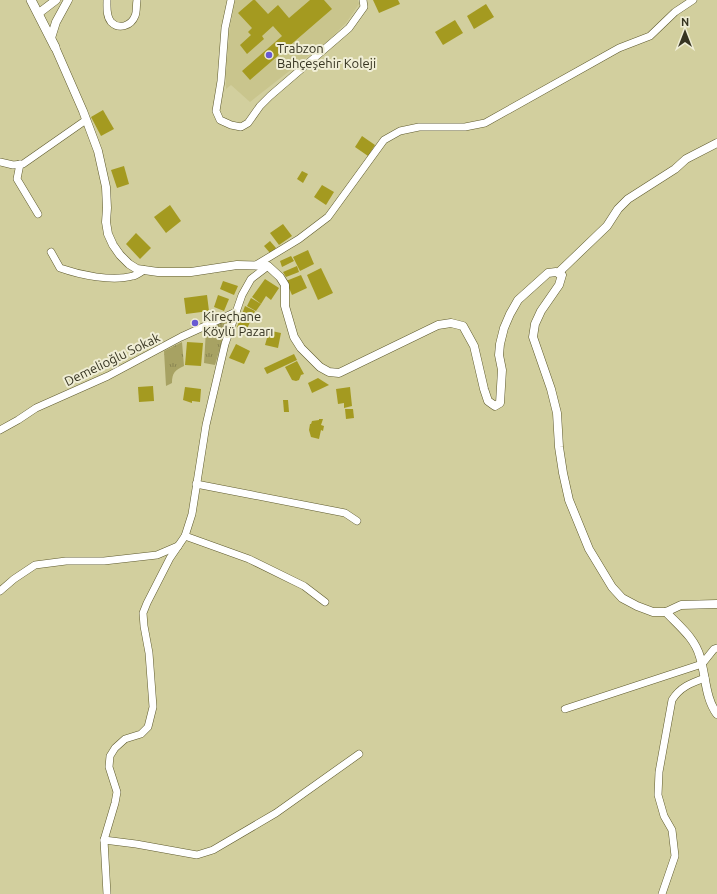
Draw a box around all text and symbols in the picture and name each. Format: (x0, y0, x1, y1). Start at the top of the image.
north arrow (665, 12, 705, 52)
text: N (681, 16, 689, 28)
place label: Trabzon Bahçeşehir Koleji (277, 41, 376, 70)
marker: Trabzon Bahçeşehir Koleji (264, 50, 274, 60)
place label: Kireçhane Köylü Pazarı (203, 309, 273, 338)
marker: Kireçhane Köylü Pazarı (190, 318, 200, 328)
street label: Demelioğlu Sokak (62, 330, 162, 388)

